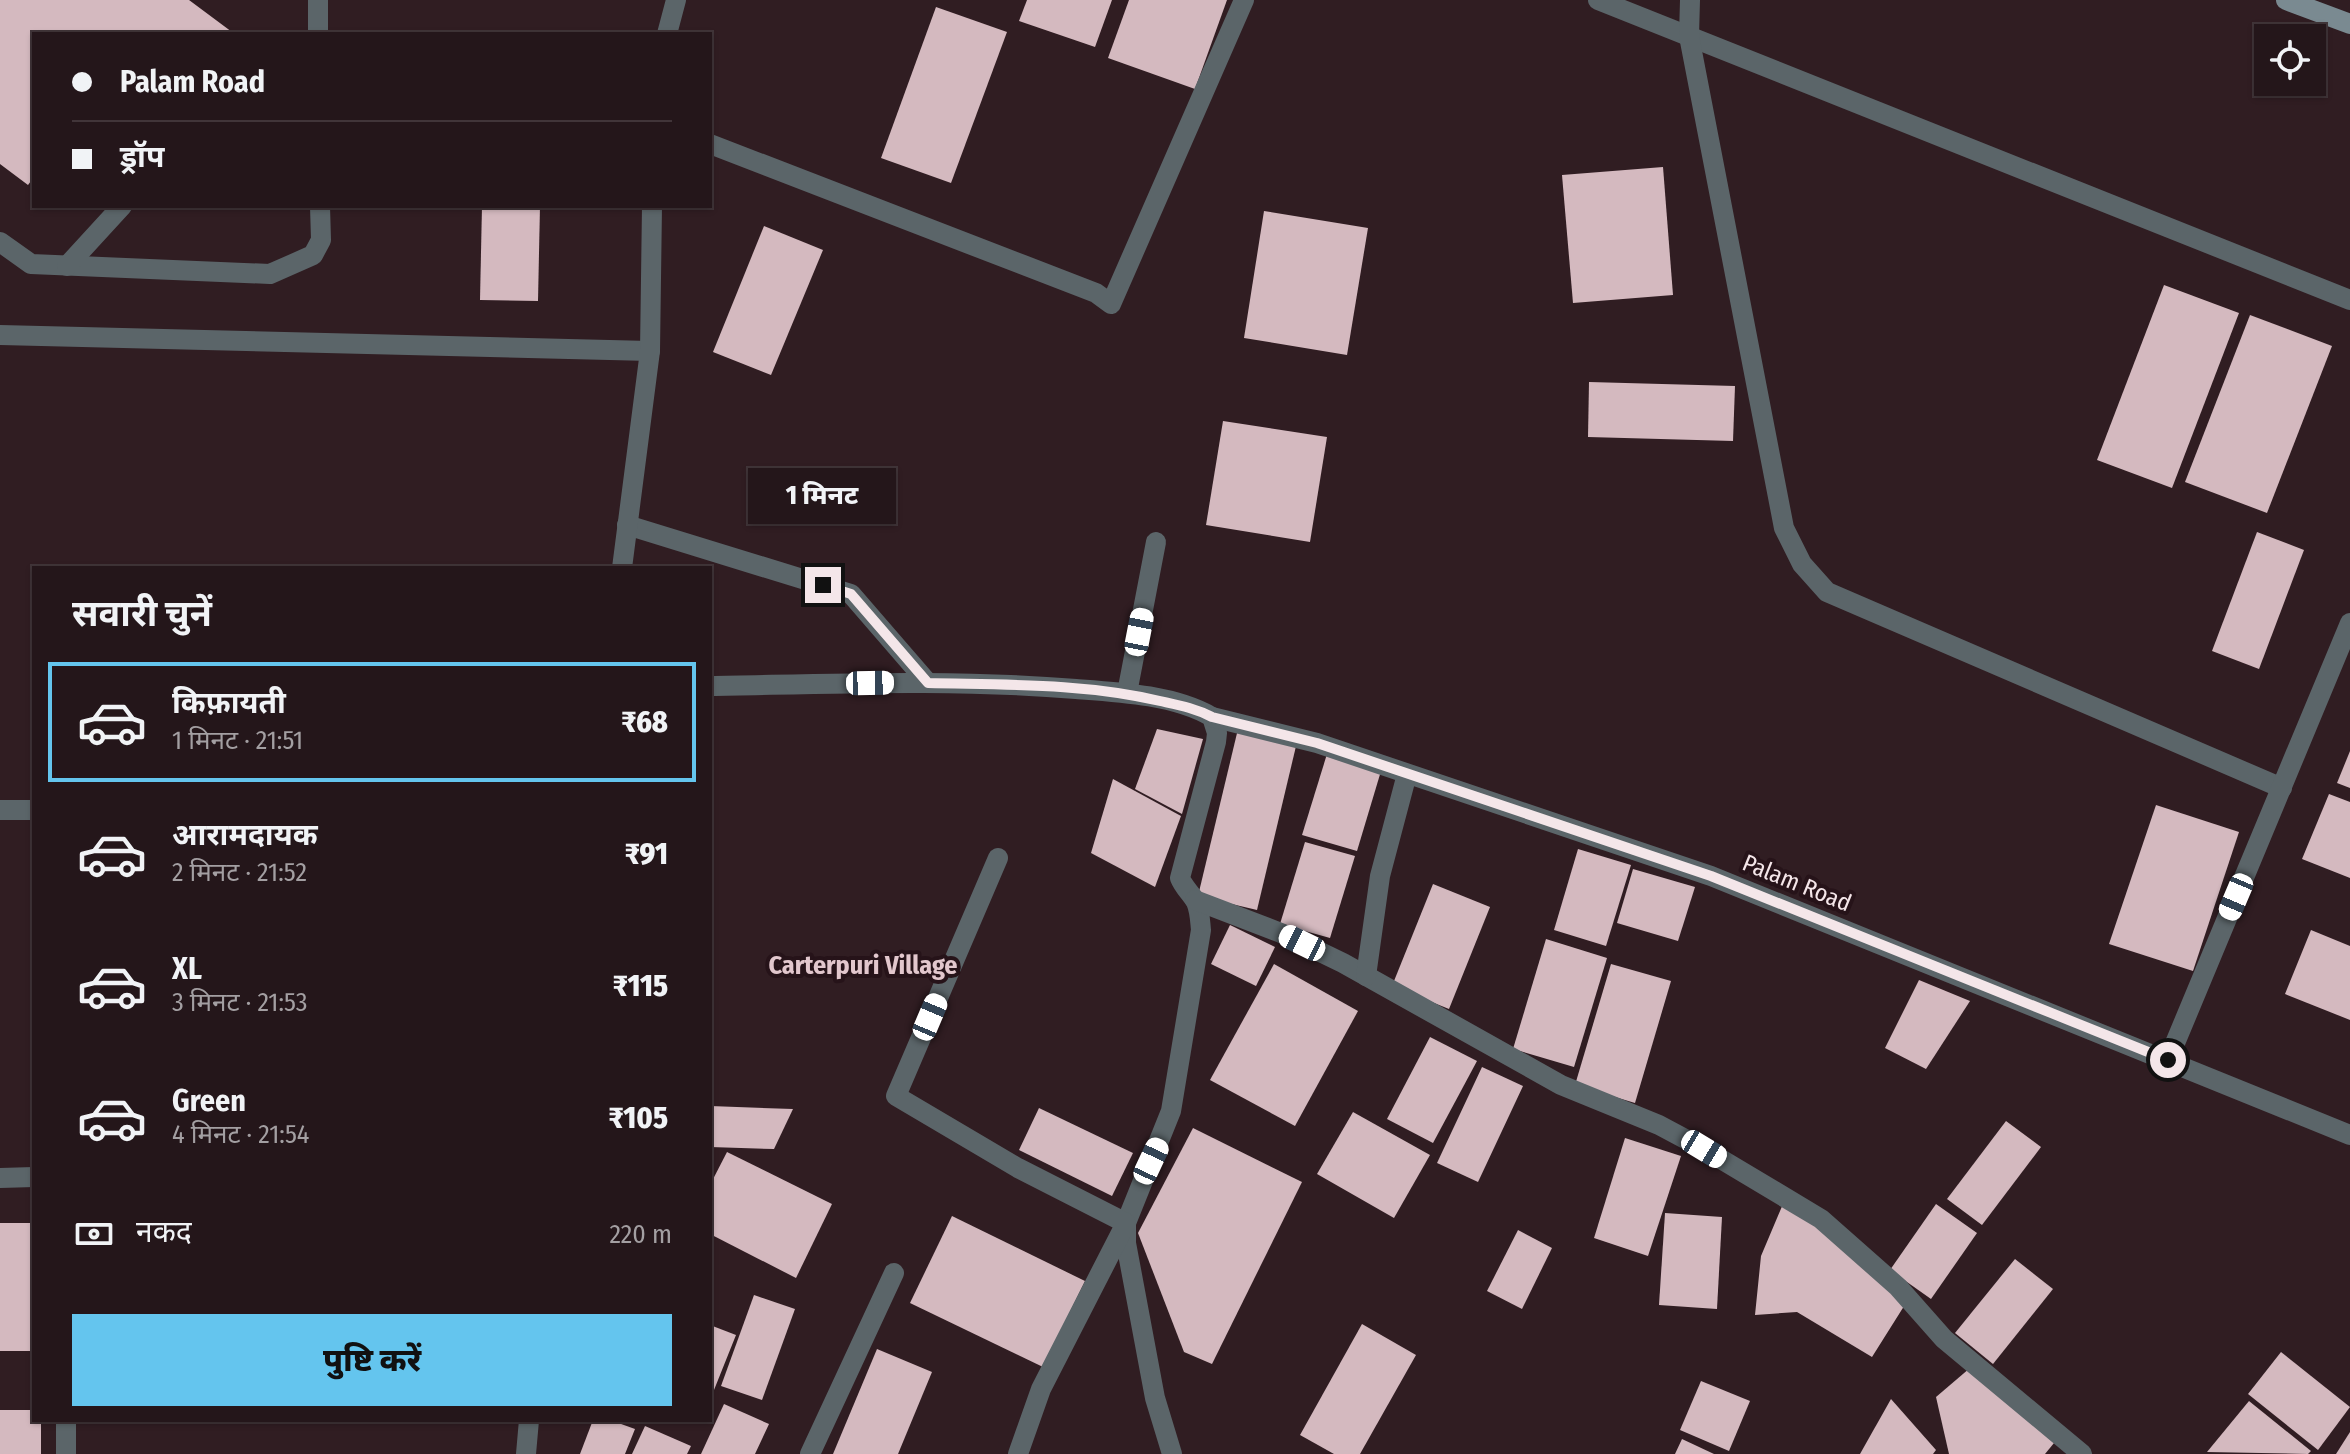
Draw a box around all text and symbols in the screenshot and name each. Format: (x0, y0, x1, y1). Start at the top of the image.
map controls (2254, 24, 2326, 96)
button: locate (2254, 24, 2326, 96)
text: Palam Road (120, 64, 265, 100)
text: ड्रॉप (120, 139, 164, 175)
callout: 1 मिनट (749, 469, 897, 525)
text: 1 मिनट (786, 480, 858, 511)
route end (805, 567, 841, 603)
text: सवारी चुनें (72, 592, 212, 636)
car (1123, 606, 1155, 658)
car (846, 671, 894, 695)
text: किफ़ायती (172, 685, 286, 721)
icon: car (76, 686, 148, 758)
text: ₹68 (621, 704, 668, 740)
text: 1 मिनट · 21:51 (172, 725, 303, 756)
text: आरामदायक (172, 817, 318, 853)
icon: car (76, 818, 148, 890)
text: ₹91 (625, 836, 668, 872)
street label: Palam Road (1739, 849, 1855, 917)
text: 2 मिनट · 21:52 (172, 857, 307, 888)
car (2216, 870, 2256, 924)
car (1275, 922, 1329, 964)
icon: car (76, 950, 148, 1022)
district label: Carterpuri Village (768, 950, 958, 981)
text: XL (172, 951, 202, 987)
text: ₹115 (613, 968, 668, 1004)
text: 3 मिनट · 21:53 (172, 987, 308, 1018)
car (910, 990, 950, 1044)
route start (2150, 1042, 2186, 1078)
icon: car (76, 1082, 148, 1154)
text: Green (172, 1083, 246, 1119)
text: ₹105 (609, 1100, 668, 1136)
text: 4 मिनट · 21:54 (172, 1119, 309, 1150)
car (1677, 1126, 1731, 1172)
car (1130, 1134, 1172, 1188)
icon: cash (72, 1212, 116, 1256)
text: नकद (136, 1214, 192, 1250)
text: 220 m (609, 1219, 672, 1250)
button: पुष्टि करें (72, 1314, 672, 1406)

